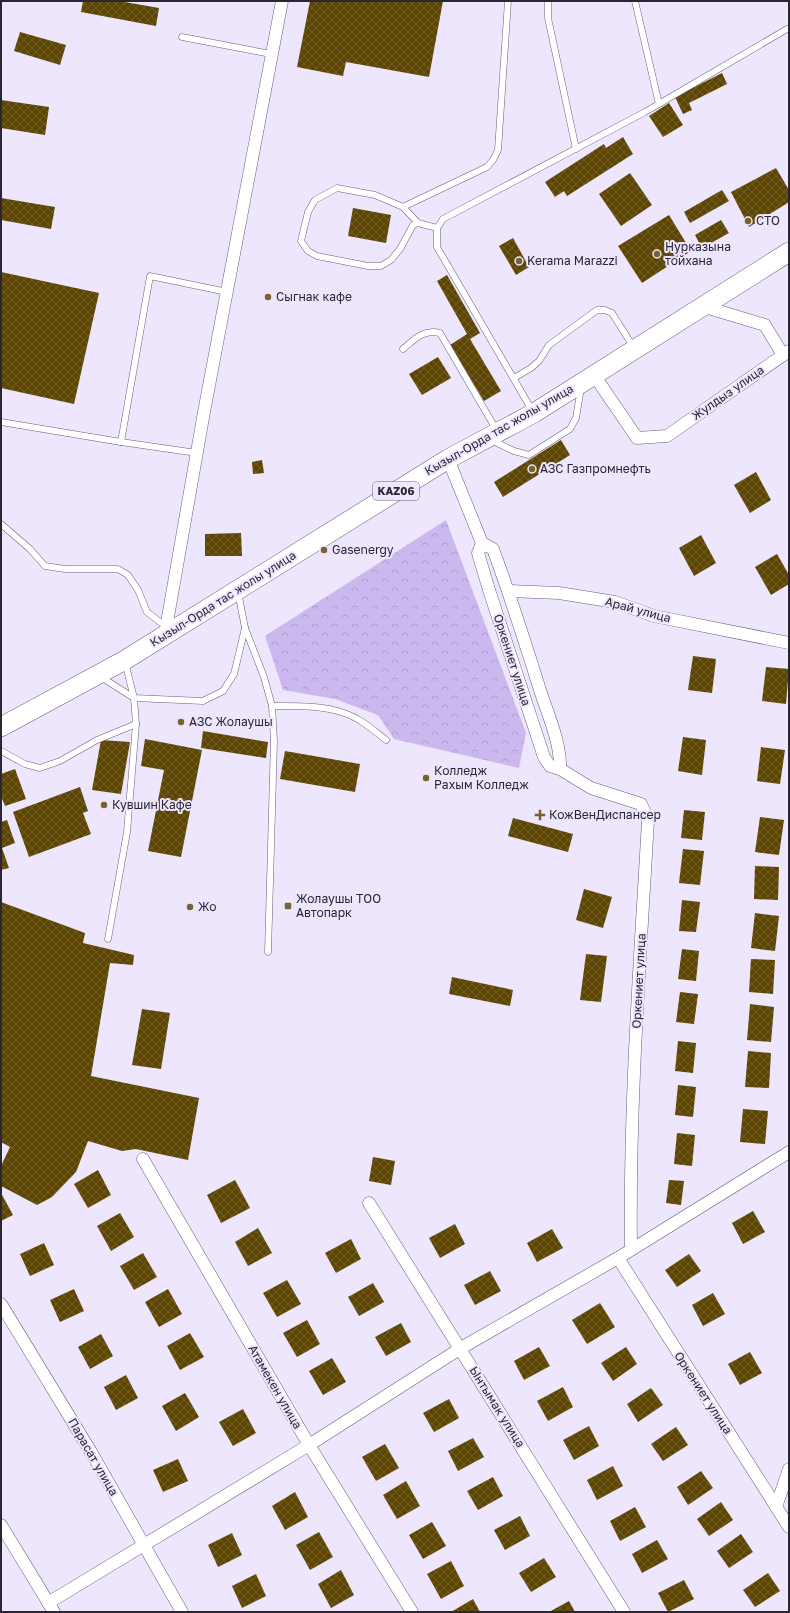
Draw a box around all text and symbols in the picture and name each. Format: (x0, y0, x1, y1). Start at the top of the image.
place label: СТО (756, 213, 780, 228)
marker: СТО (743, 216, 753, 226)
place label: Нурказына тойхана (665, 239, 731, 268)
marker: Нурказына тойхана (652, 249, 662, 259)
place label: Kerama Marazzi (527, 253, 618, 268)
marker: Kerama Marazzi (514, 256, 524, 266)
place label: Сыгнак кафе (276, 289, 352, 304)
marker: Сыгнак кафе (263, 292, 273, 302)
street label: Жулдыз улица (689, 362, 767, 423)
street label: Кызыл-Орда тас жолы улица (422, 381, 576, 478)
place label: АЗС Газпромнефть (540, 461, 651, 476)
marker: АЗС Газпромнефть (527, 464, 537, 474)
road number: KАZ06 (373, 482, 419, 500)
place label: Gasenergy (332, 542, 394, 557)
marker: Gasenergy (319, 545, 329, 555)
street label: Кызыл-Орда тас жолы улица (147, 547, 299, 650)
street label: Арай улица (603, 594, 673, 626)
street label: Оркениет улица (491, 612, 534, 708)
place label: АЗС Жолаушы (189, 714, 273, 729)
marker: АЗС Жолаушы (176, 717, 186, 727)
place label: Колледж Рахым Колледж (434, 763, 529, 792)
marker: Колледж Рахым Колледж (421, 773, 431, 783)
place label: Кувшин Кафе (112, 797, 192, 812)
marker: Кувшин Кафе (99, 800, 109, 810)
place label: КожВенДиспансер (549, 807, 661, 822)
marker: КожВенДиспансер (534, 809, 546, 821)
place label: Жолаушы ТОО Автопарк (296, 891, 381, 920)
place label: Жо (198, 899, 216, 914)
marker: Жолаушы ТОО Автопарк (283, 901, 293, 911)
marker: Жо (185, 902, 195, 912)
street label: Оркениет улица (629, 933, 648, 1029)
street label: Атамекен улица (245, 1342, 306, 1431)
street label: Оркениет улица (671, 1349, 736, 1437)
street label: Ынтымак улица (466, 1363, 528, 1450)
street label: Парасат улица (65, 1415, 122, 1498)

